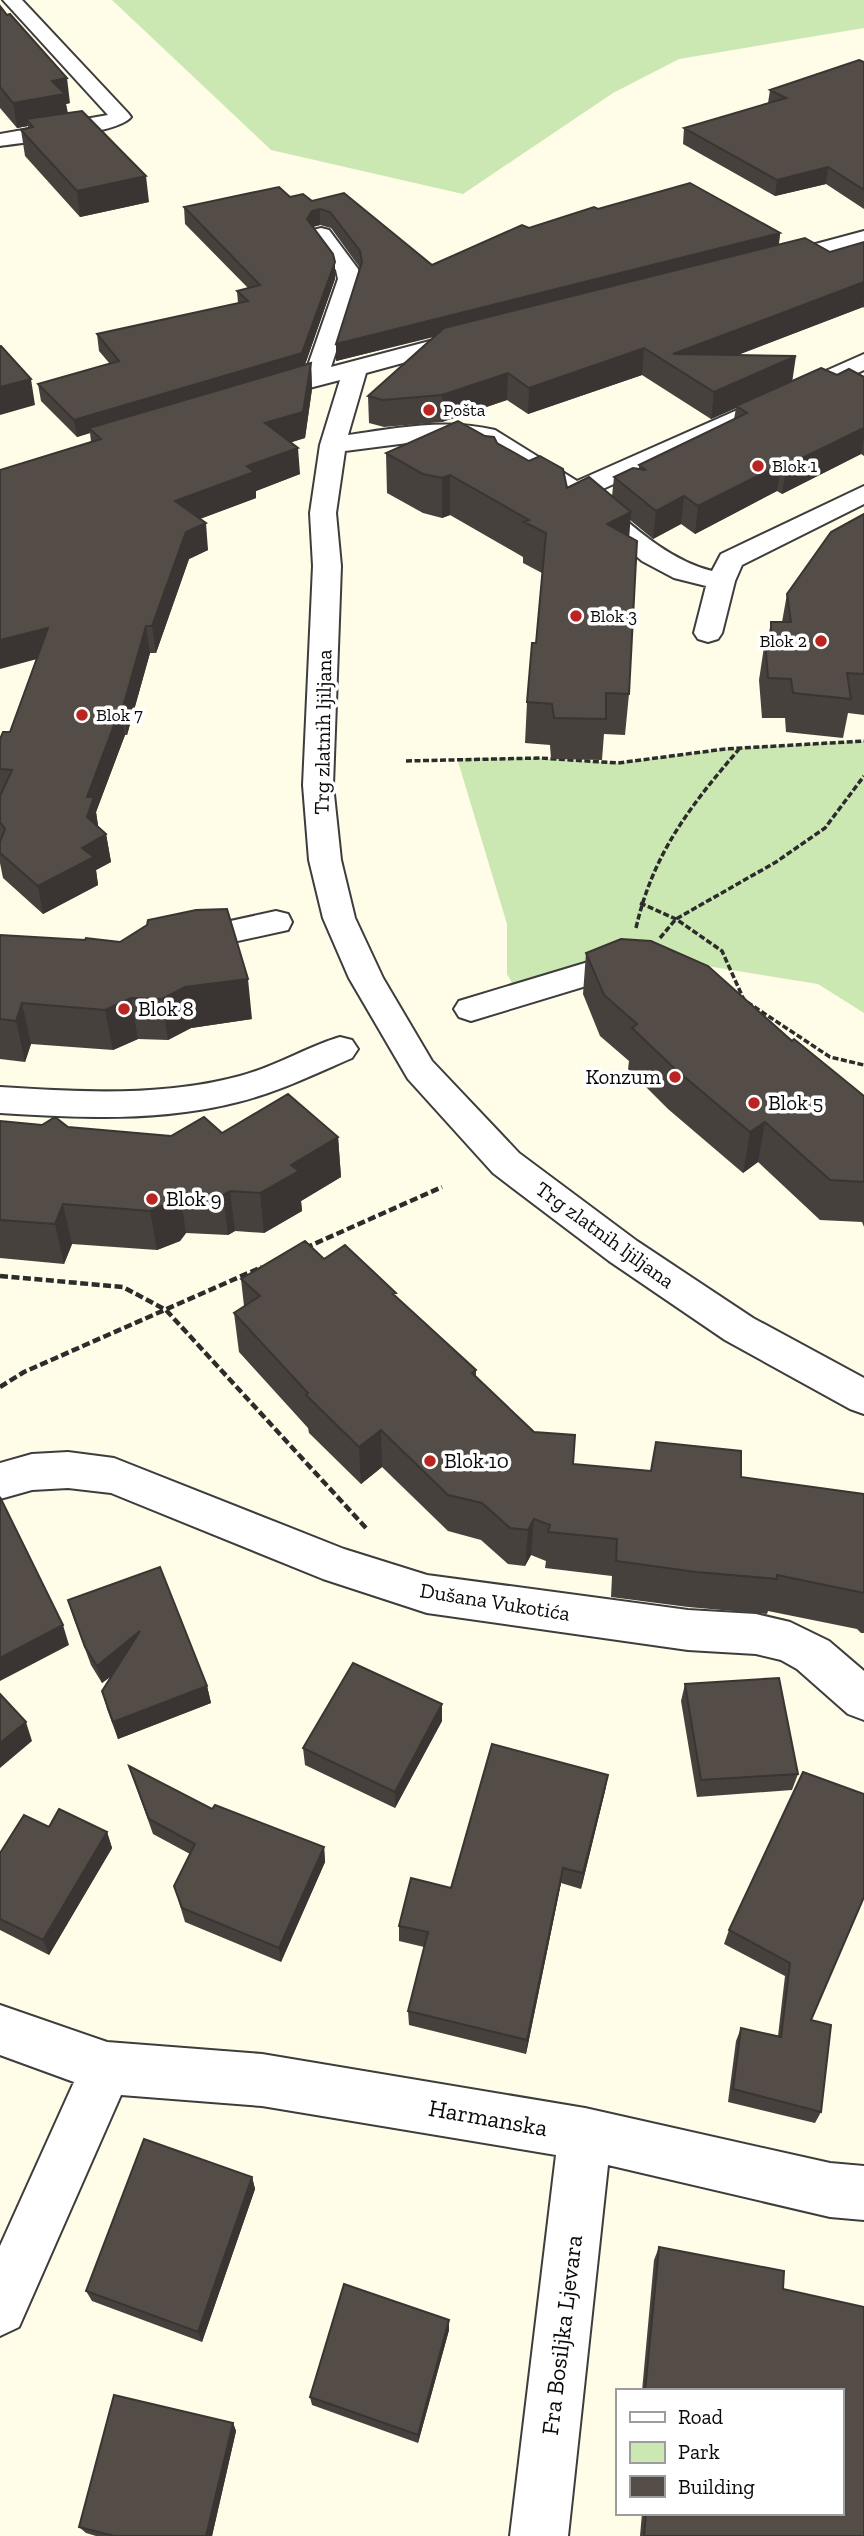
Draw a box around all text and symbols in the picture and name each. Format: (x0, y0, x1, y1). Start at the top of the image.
place label: Pošta (443, 399, 486, 421)
marker: Pošta (421, 402, 437, 418)
place label: Blok 1 (772, 455, 817, 477)
marker: Blok 1 (750, 458, 766, 474)
place label: Blok 3 (590, 605, 637, 627)
marker: Blok 3 (568, 608, 584, 624)
place label: Blok 2 (759, 630, 807, 652)
marker: Blok 2 (813, 633, 829, 649)
street label: Trg zlatnih ljiljana (309, 649, 337, 815)
place label: Blok 7 (96, 704, 143, 726)
marker: Blok 7 (74, 707, 90, 723)
place label: Blok 8 (138, 996, 194, 1021)
marker: Blok 8 (116, 1001, 132, 1017)
place label: Konzum (585, 1064, 661, 1089)
marker: Konzum (667, 1069, 683, 1085)
place label: Blok 5 (768, 1090, 823, 1115)
marker: Blok 5 (746, 1095, 762, 1111)
street label: Trg zlatnih ljiljana (531, 1176, 679, 1294)
place label: Blok 9 (166, 1186, 222, 1211)
marker: Blok 9 (144, 1191, 160, 1207)
place label: Blok 10 (444, 1448, 509, 1473)
marker: Blok 10 (422, 1453, 438, 1469)
street label: Dušana Vukotića (418, 1577, 572, 1626)
street label: Harmanska (426, 2093, 550, 2142)
street label: Fra Bosiljka Ljevara (535, 2233, 588, 2437)
legend (616, 2389, 843, 2515)
text: Road (678, 2404, 724, 2429)
text: Park (678, 2439, 720, 2464)
text: Building (678, 2474, 755, 2499)

